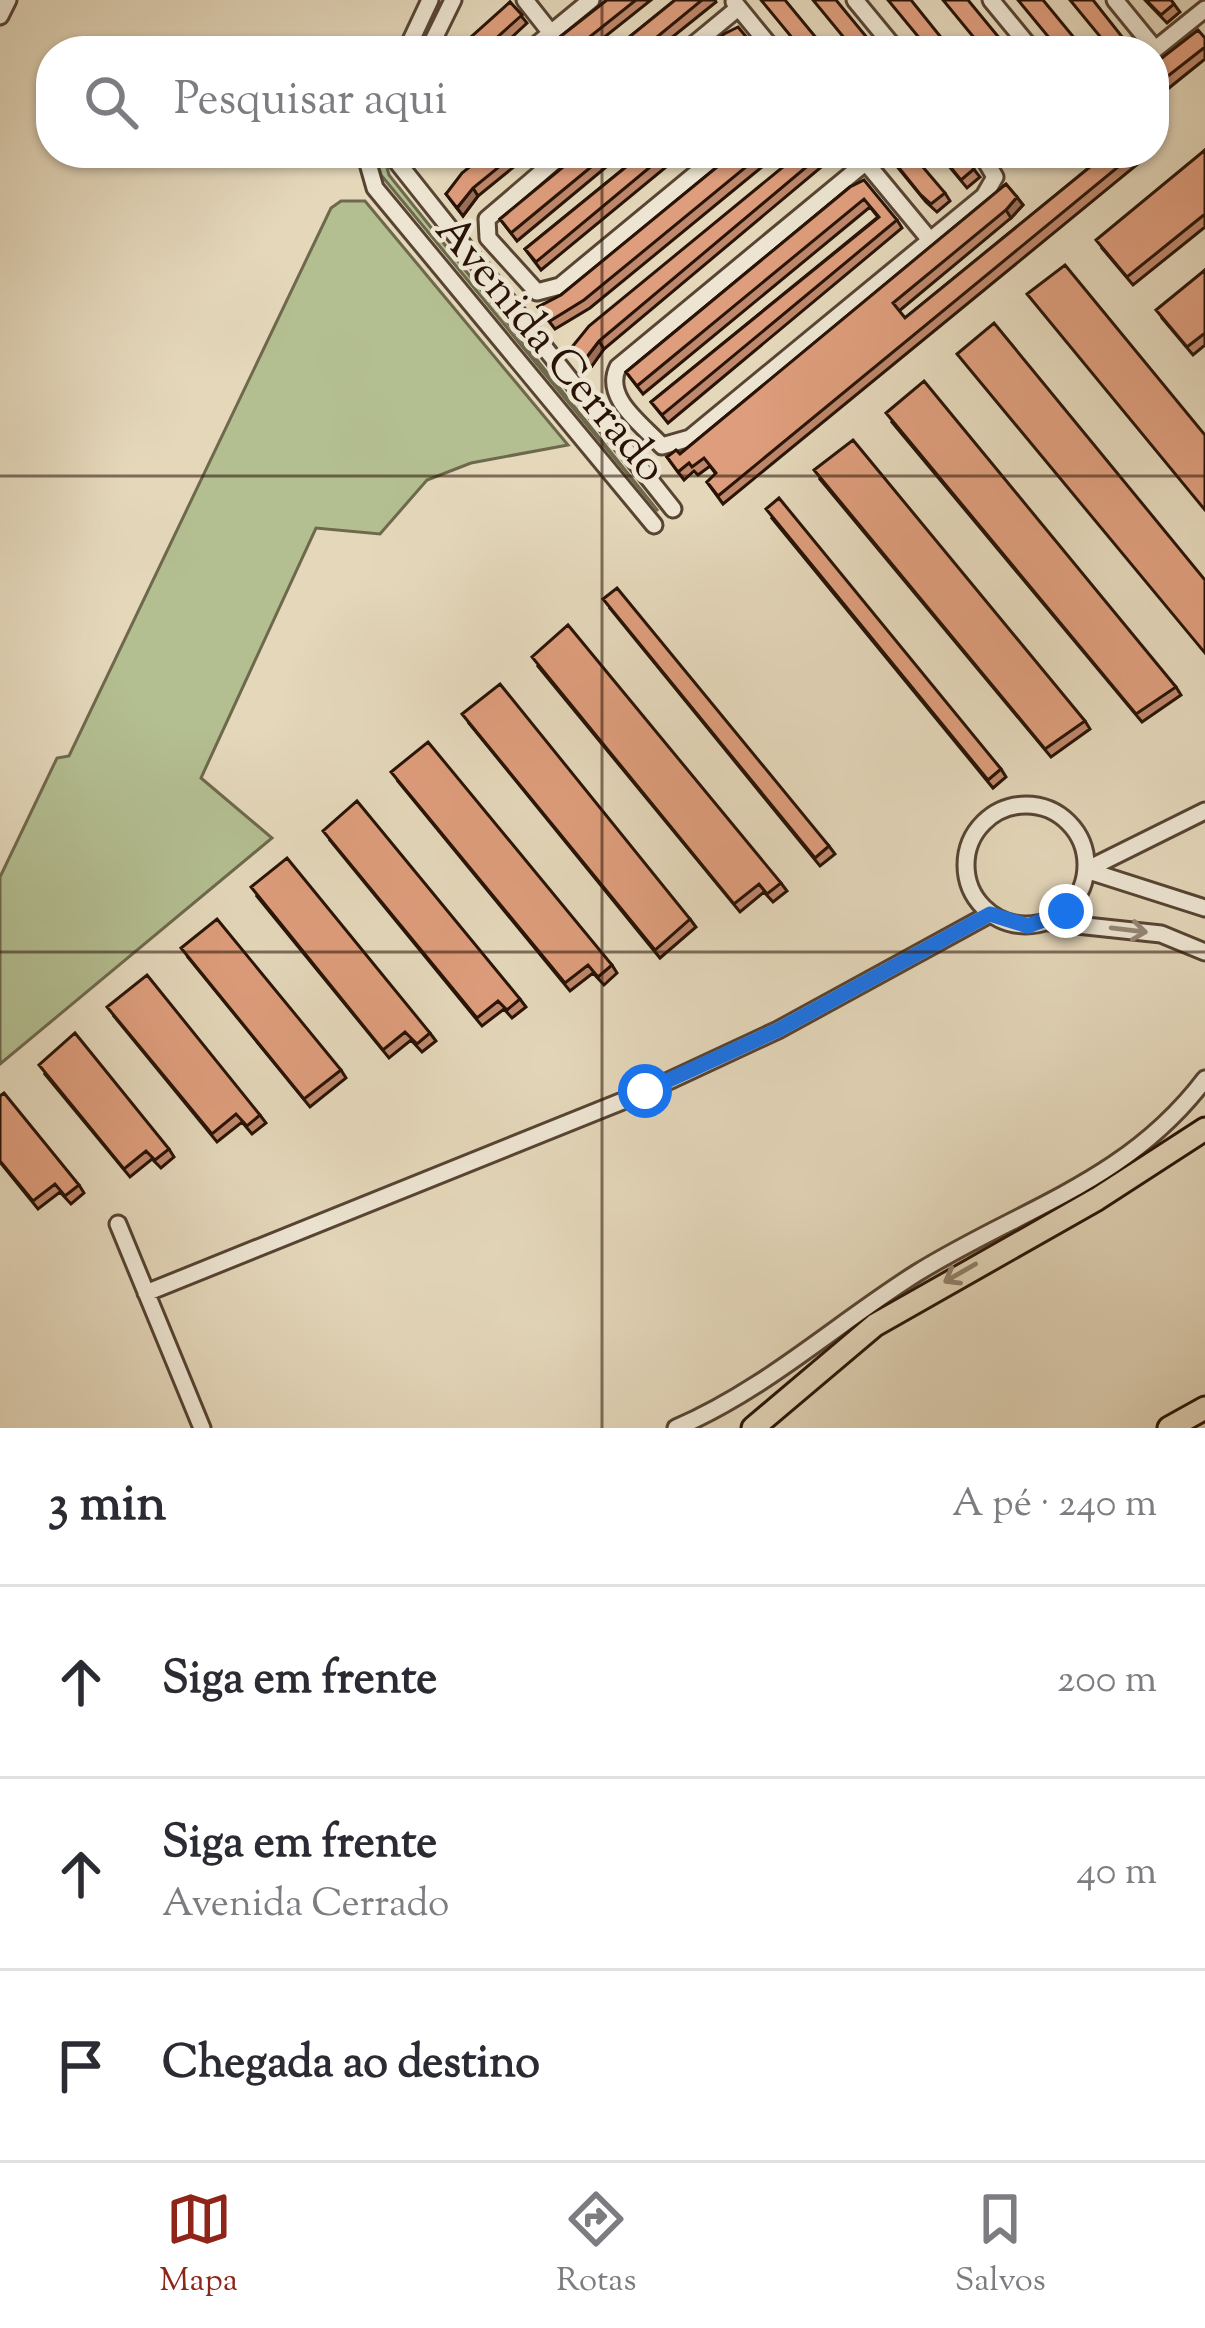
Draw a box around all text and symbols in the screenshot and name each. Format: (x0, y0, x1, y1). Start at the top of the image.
search box (36, 36, 1169, 168)
icon: search (78, 69, 144, 135)
text: Pesquisar aqui (174, 70, 447, 135)
street label: Avenida Cerrado (417, 203, 680, 498)
route end (1039, 884, 1093, 938)
one-way arrow (1109, 919, 1148, 941)
route start (618, 1064, 672, 1118)
one-way arrow (943, 1261, 978, 1285)
text: 3 min (48, 1470, 166, 1543)
text: A pé · 240 m (952, 1478, 1157, 1534)
icon: ahead (48, 1649, 114, 1715)
text: Siga em frente (162, 1649, 437, 1714)
text: 200 m (1057, 1654, 1157, 1710)
text: Siga em frente (162, 1813, 437, 1878)
icon: ahead (48, 1841, 114, 1907)
text: 40 m (1077, 1846, 1157, 1902)
text: Avenida Cerrado (162, 1878, 449, 1934)
icon: arrive (48, 2033, 114, 2099)
text: Chegada ao destino (162, 2033, 540, 2098)
tab: Mapa (159, 2186, 238, 2306)
tab: Rotas (556, 2186, 636, 2306)
tab: Salvos (955, 2186, 1046, 2306)

